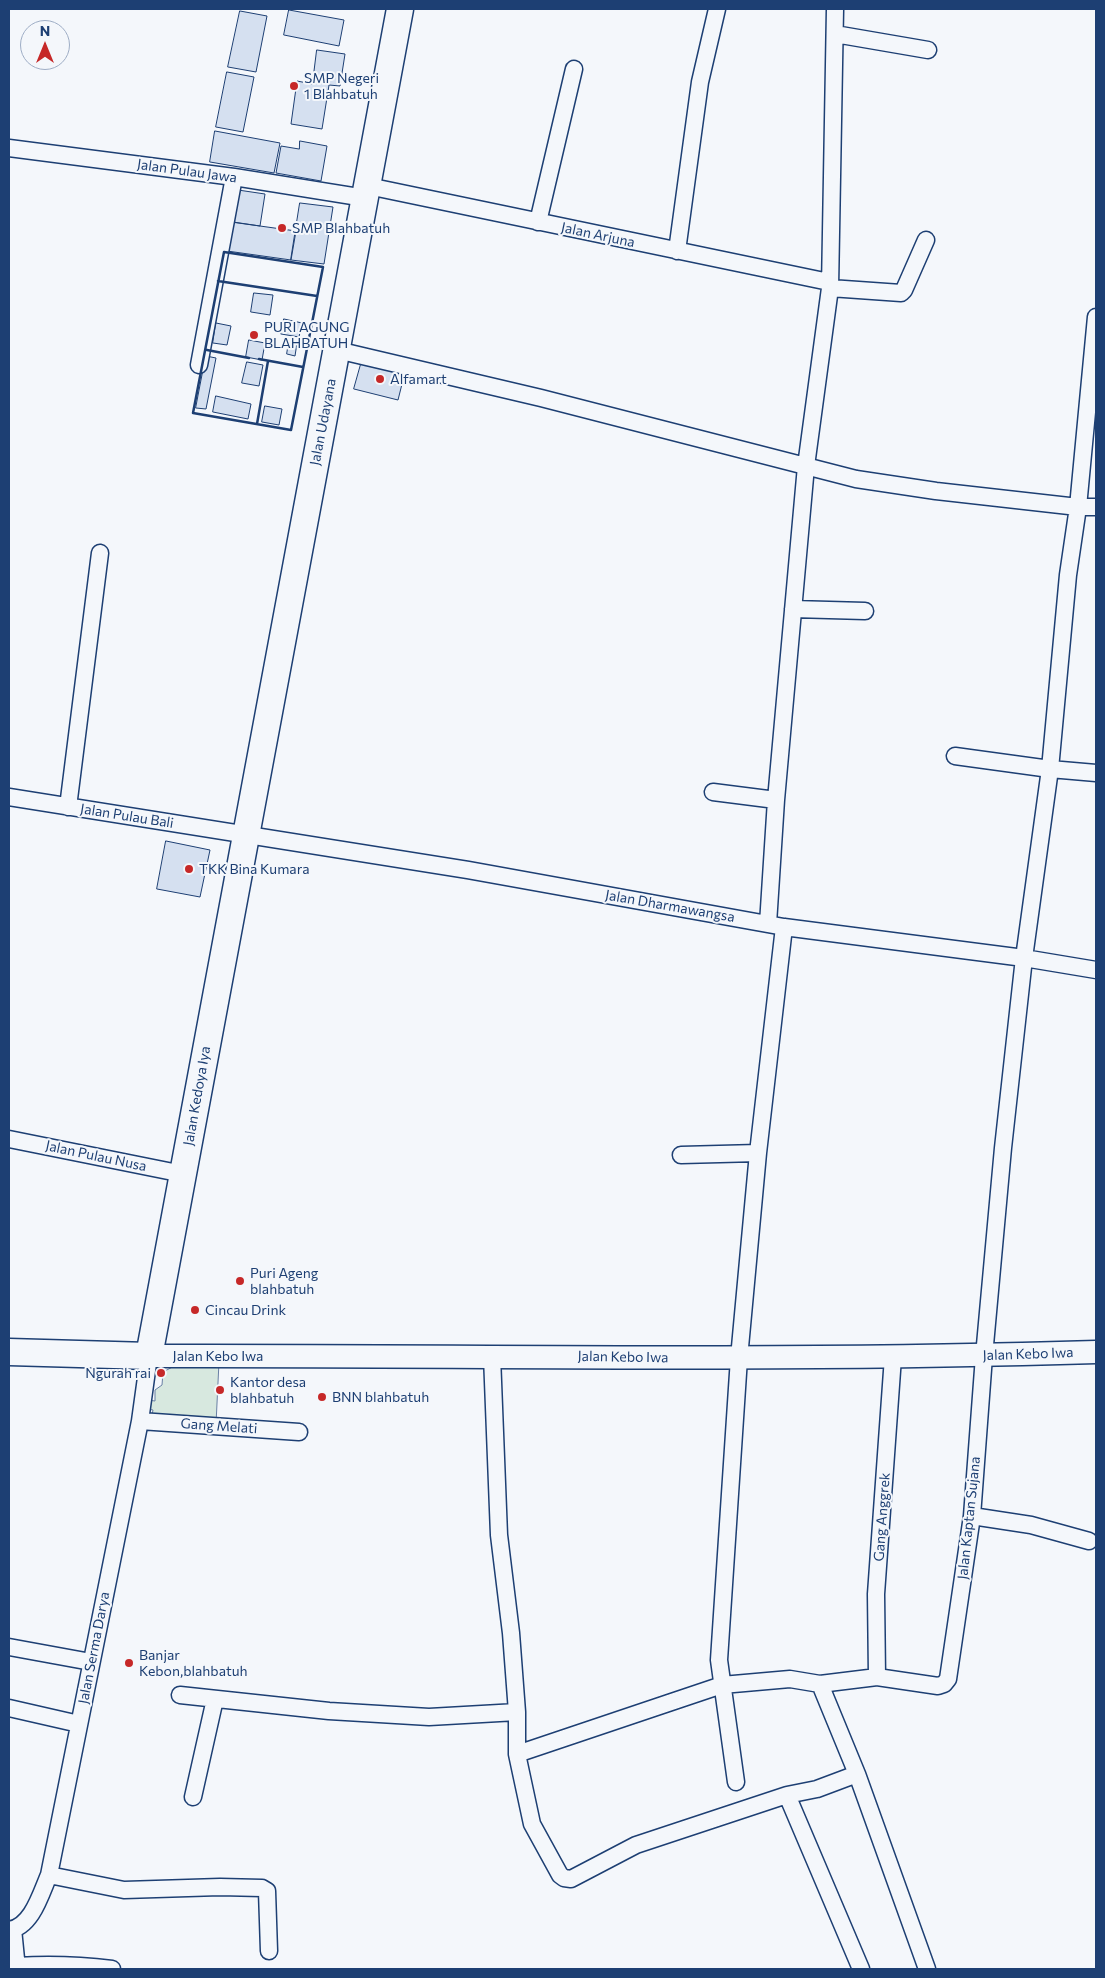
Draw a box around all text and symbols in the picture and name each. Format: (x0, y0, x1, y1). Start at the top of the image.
north arrow (20, 20, 70, 70)
text: N (40, 22, 50, 39)
place label: SMP Negeri 1 Blahbatuh (304, 70, 379, 102)
marker: SMP Negeri 1 Blahbatuh (288, 80, 300, 92)
street label: Jalan Pulau Jawa (136, 156, 238, 186)
street label: Jalan Arjuna (560, 219, 636, 251)
place label: SMP Blahbatuh (292, 220, 390, 236)
marker: SMP Blahbatuh (276, 222, 288, 234)
place label: PURI AGUNG BLAHBATUH (264, 319, 350, 352)
marker: PURI AGUNG BLAHBATUH (248, 329, 260, 341)
place label: Alfamart (390, 371, 447, 387)
marker: Alfamart (374, 373, 386, 385)
street label: Jalan Udayana (306, 377, 340, 467)
street label: Jalan Pulau Bali (79, 800, 175, 832)
place label: TKK Bina Kumara (199, 861, 309, 877)
marker: TKK Bina Kumara (183, 863, 195, 875)
street label: Jalan Dharmawangsa (604, 886, 736, 926)
street label: Jalan Kedoya Iya (180, 1045, 214, 1147)
street label: Jalan Pulau Nusa (44, 1137, 148, 1175)
place label: Puri Ageng blahbatuh (250, 1265, 318, 1298)
marker: Puri Ageng blahbatuh (234, 1275, 246, 1287)
place label: Cincau Drink (205, 1302, 286, 1318)
marker: Cincau Drink (189, 1304, 201, 1316)
street label: Jalan Kebo Iwa (982, 1344, 1074, 1364)
street label: Jalan Kebo Iwa (173, 1348, 263, 1364)
street label: Jalan Kebo Iwa (577, 1348, 669, 1366)
place label: Ngurah rai (85, 1365, 151, 1381)
marker: Ngurah rai (155, 1367, 167, 1379)
place label: Kantor desa blahbatuh (230, 1374, 306, 1406)
marker: Kantor desa blahbatuh (214, 1384, 226, 1396)
place label: BNN blahbatuh (332, 1389, 429, 1405)
marker: BNN blahbatuh (316, 1391, 328, 1403)
street label: Gang Melati (180, 1415, 258, 1437)
street label: Jalan Kaptan Sujana (954, 1456, 984, 1580)
street label: Gang Anggrek (871, 1472, 893, 1562)
street label: Jalan Serma Darya (75, 1590, 113, 1706)
place label: Banjar Kebon,blahbatuh (139, 1647, 248, 1680)
marker: Banjar Kebon,blahbatuh (123, 1657, 135, 1669)

